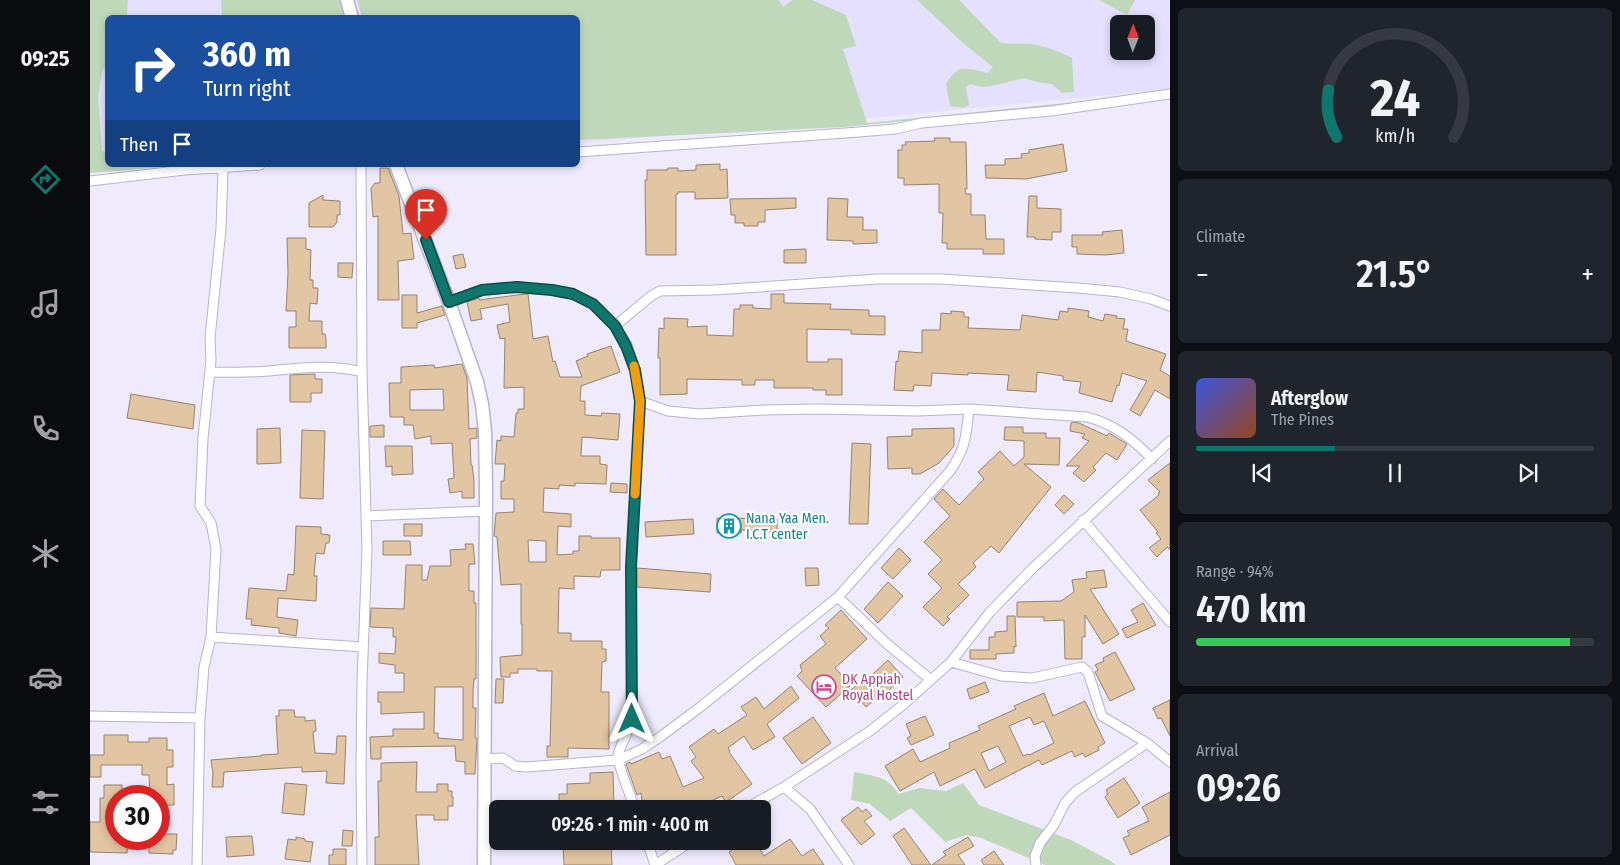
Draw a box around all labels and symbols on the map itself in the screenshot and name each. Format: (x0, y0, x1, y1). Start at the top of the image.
north arrow (1110, 15, 1155, 60)
pin (405, 189, 447, 240)
place label: Nana Yaa Men. I.C.T center (746, 510, 829, 543)
building icon: Nana Yaa Men. I.C.T center (716, 513, 742, 539)
place label: DK Appiah Royal Hostel (842, 671, 914, 704)
hotel icon: DK Appiah Royal Hostel (811, 674, 837, 700)
position arrow (605, 692, 657, 744)
speed limit sign: 30 (105, 785, 170, 850)

